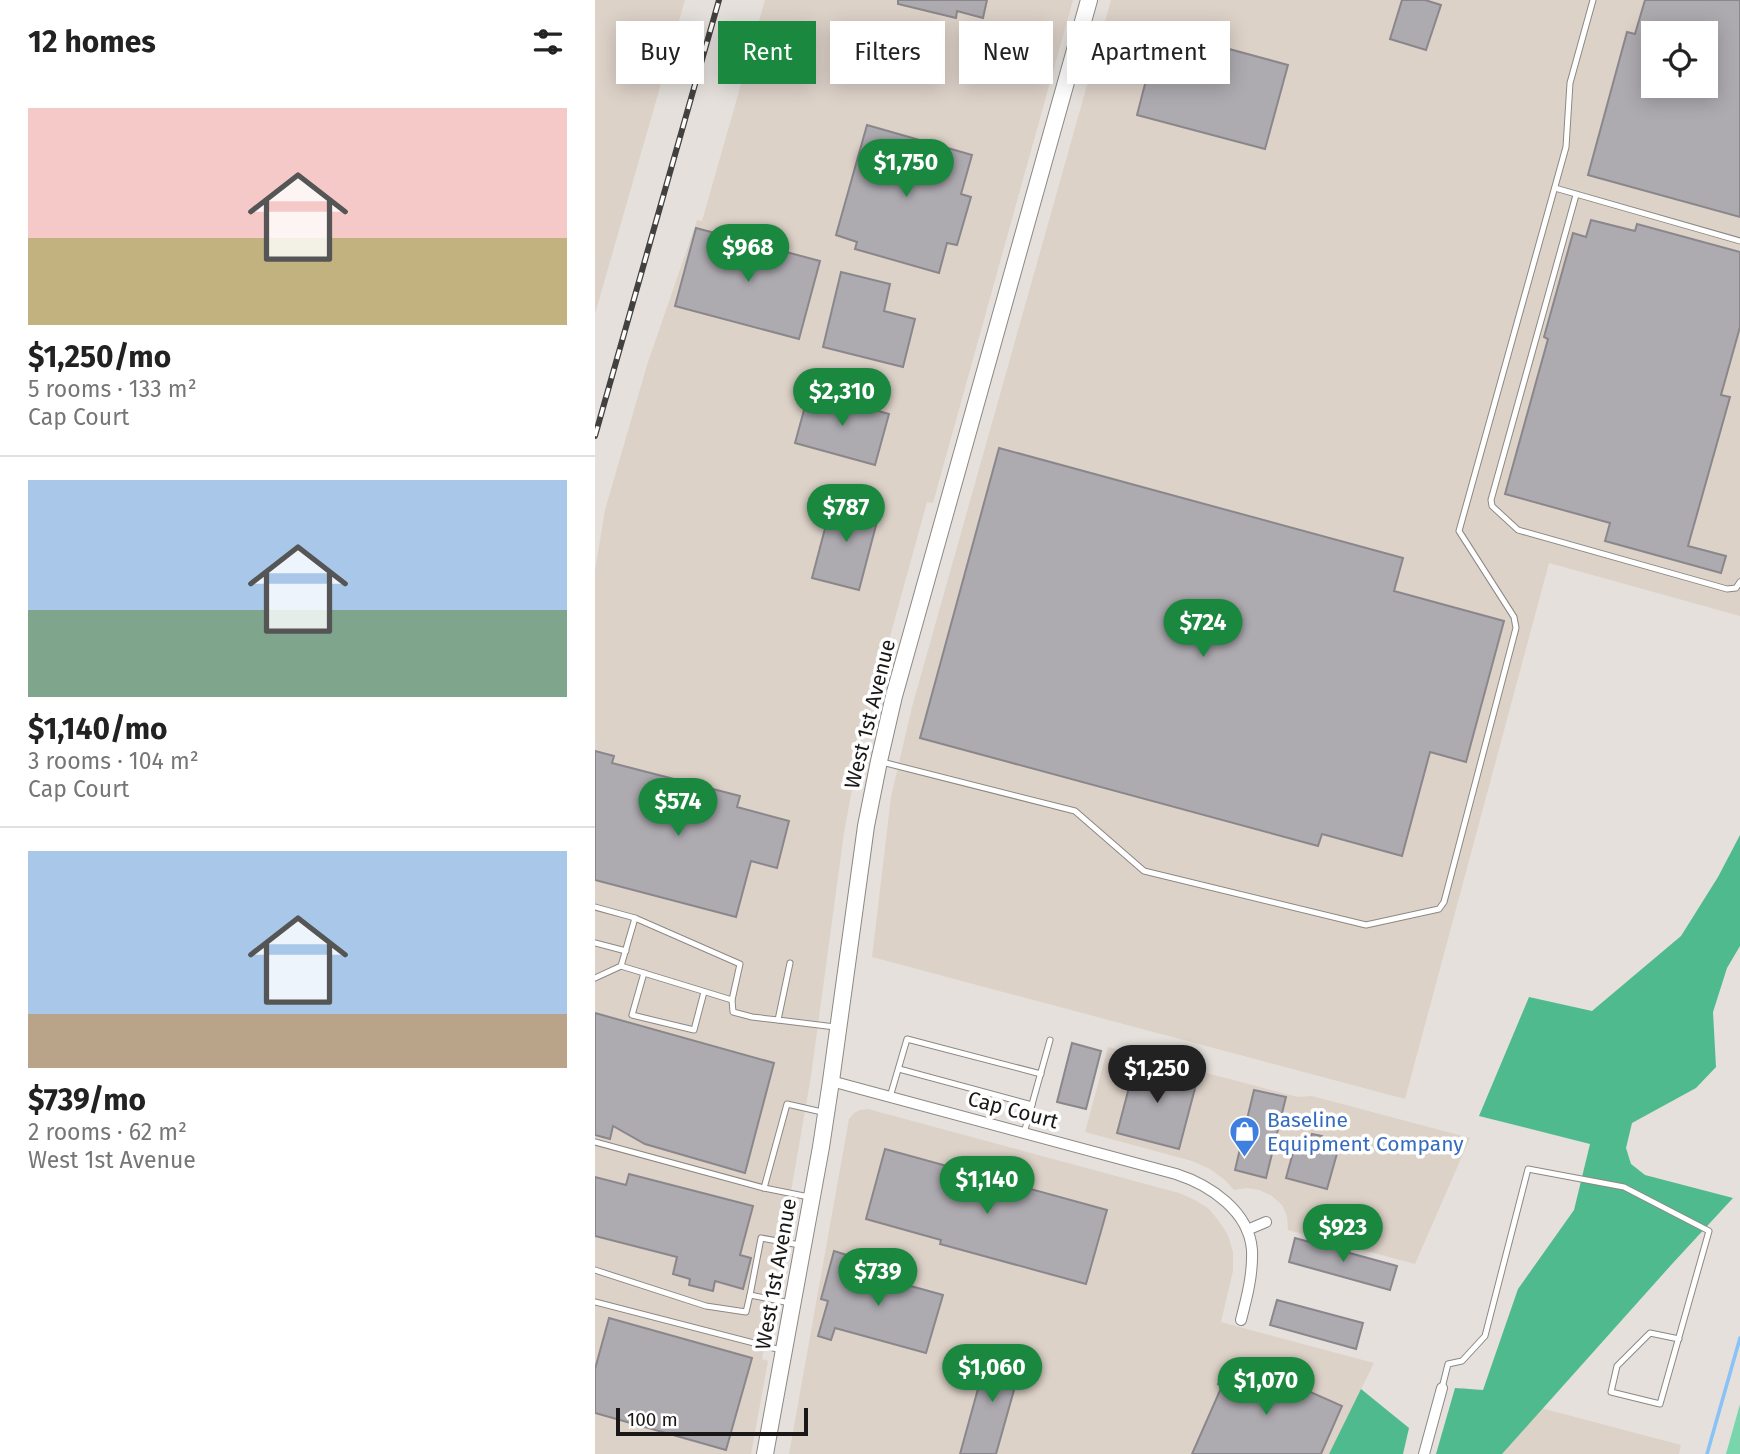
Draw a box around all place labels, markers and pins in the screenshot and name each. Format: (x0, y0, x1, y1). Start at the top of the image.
pin: $1,750 (849, 140, 963, 199)
pin: $968 (707, 224, 789, 284)
pin: $2,310 (785, 368, 899, 428)
pin: $787 (805, 484, 887, 544)
pin: $724 (1162, 600, 1244, 659)
pin: $574 (637, 778, 719, 838)
pin: $1,250 (1100, 1046, 1214, 1105)
place label: Baseline Equipment Company (1267, 1107, 1464, 1157)
shop icon: Baseline Equipment Company (1227, 1115, 1261, 1159)
pin: $1,140 (930, 1156, 1044, 1216)
pin: $923 (1302, 1204, 1384, 1264)
pin: $739 (837, 1248, 919, 1308)
pin: $1,060 (935, 1344, 1049, 1404)
pin: $1,070 (1209, 1358, 1323, 1417)

